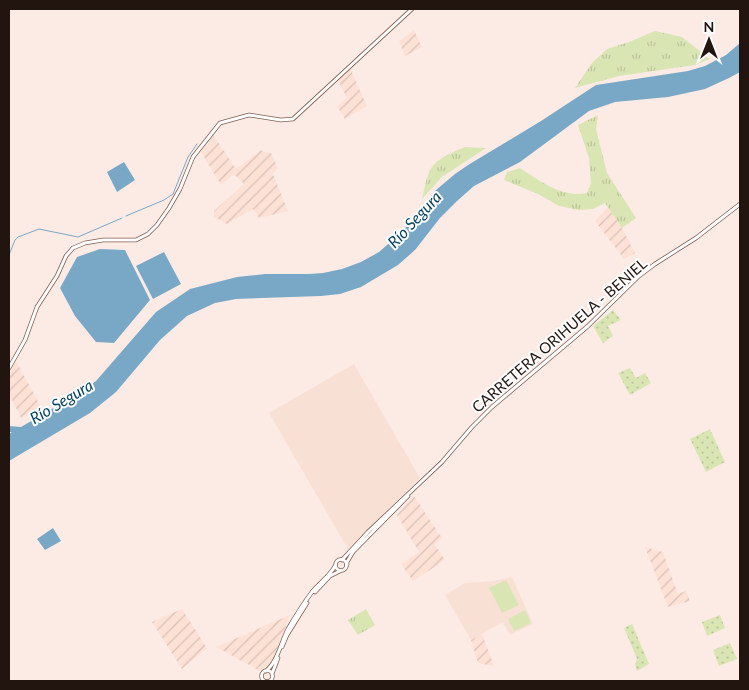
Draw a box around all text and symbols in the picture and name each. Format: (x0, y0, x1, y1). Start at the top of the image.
north arrow (684, 15, 734, 65)
text: N (704, 18, 714, 35)
water label: Río Segura (383, 187, 445, 251)
street label: CARRETERA ORIHUELA - BENIEL (468, 254, 650, 416)
water label: Río Segura (26, 375, 96, 427)

